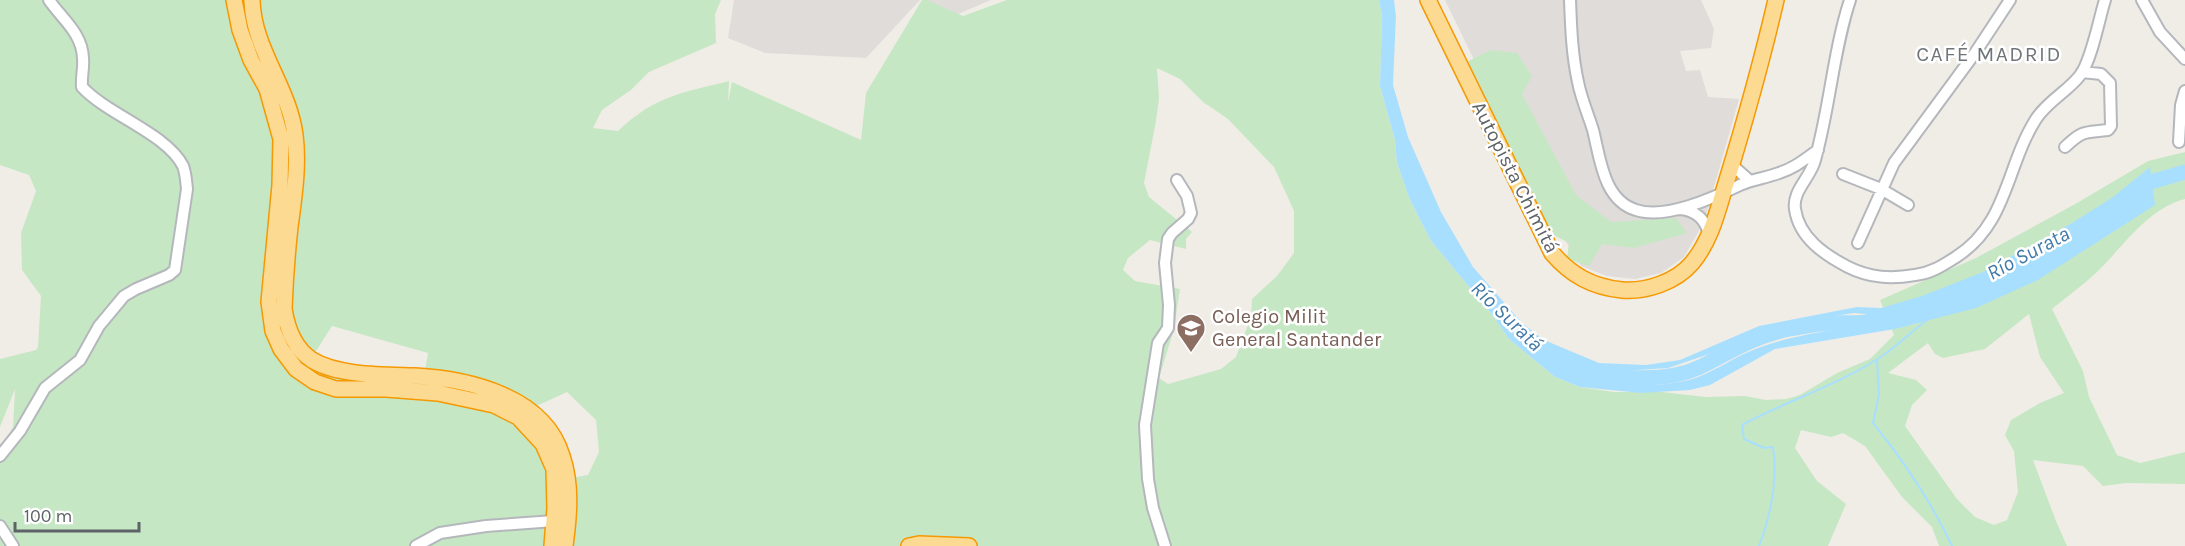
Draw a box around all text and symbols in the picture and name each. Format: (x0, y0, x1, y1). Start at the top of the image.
district label: CAFÉ MADRID (1916, 42, 2062, 66)
street label: Autopista Chimitá (1467, 98, 1564, 257)
water label: Río Surata (1982, 221, 2074, 285)
water label: Río Suratá (1466, 276, 1548, 356)
place label: Colegio Milit General Santander (1212, 305, 1382, 351)
school or university icon: Colegio Milit General Santander (1175, 312, 1207, 354)
scale bar (15, 495, 140, 533)
text: 100 m (24, 505, 72, 527)

